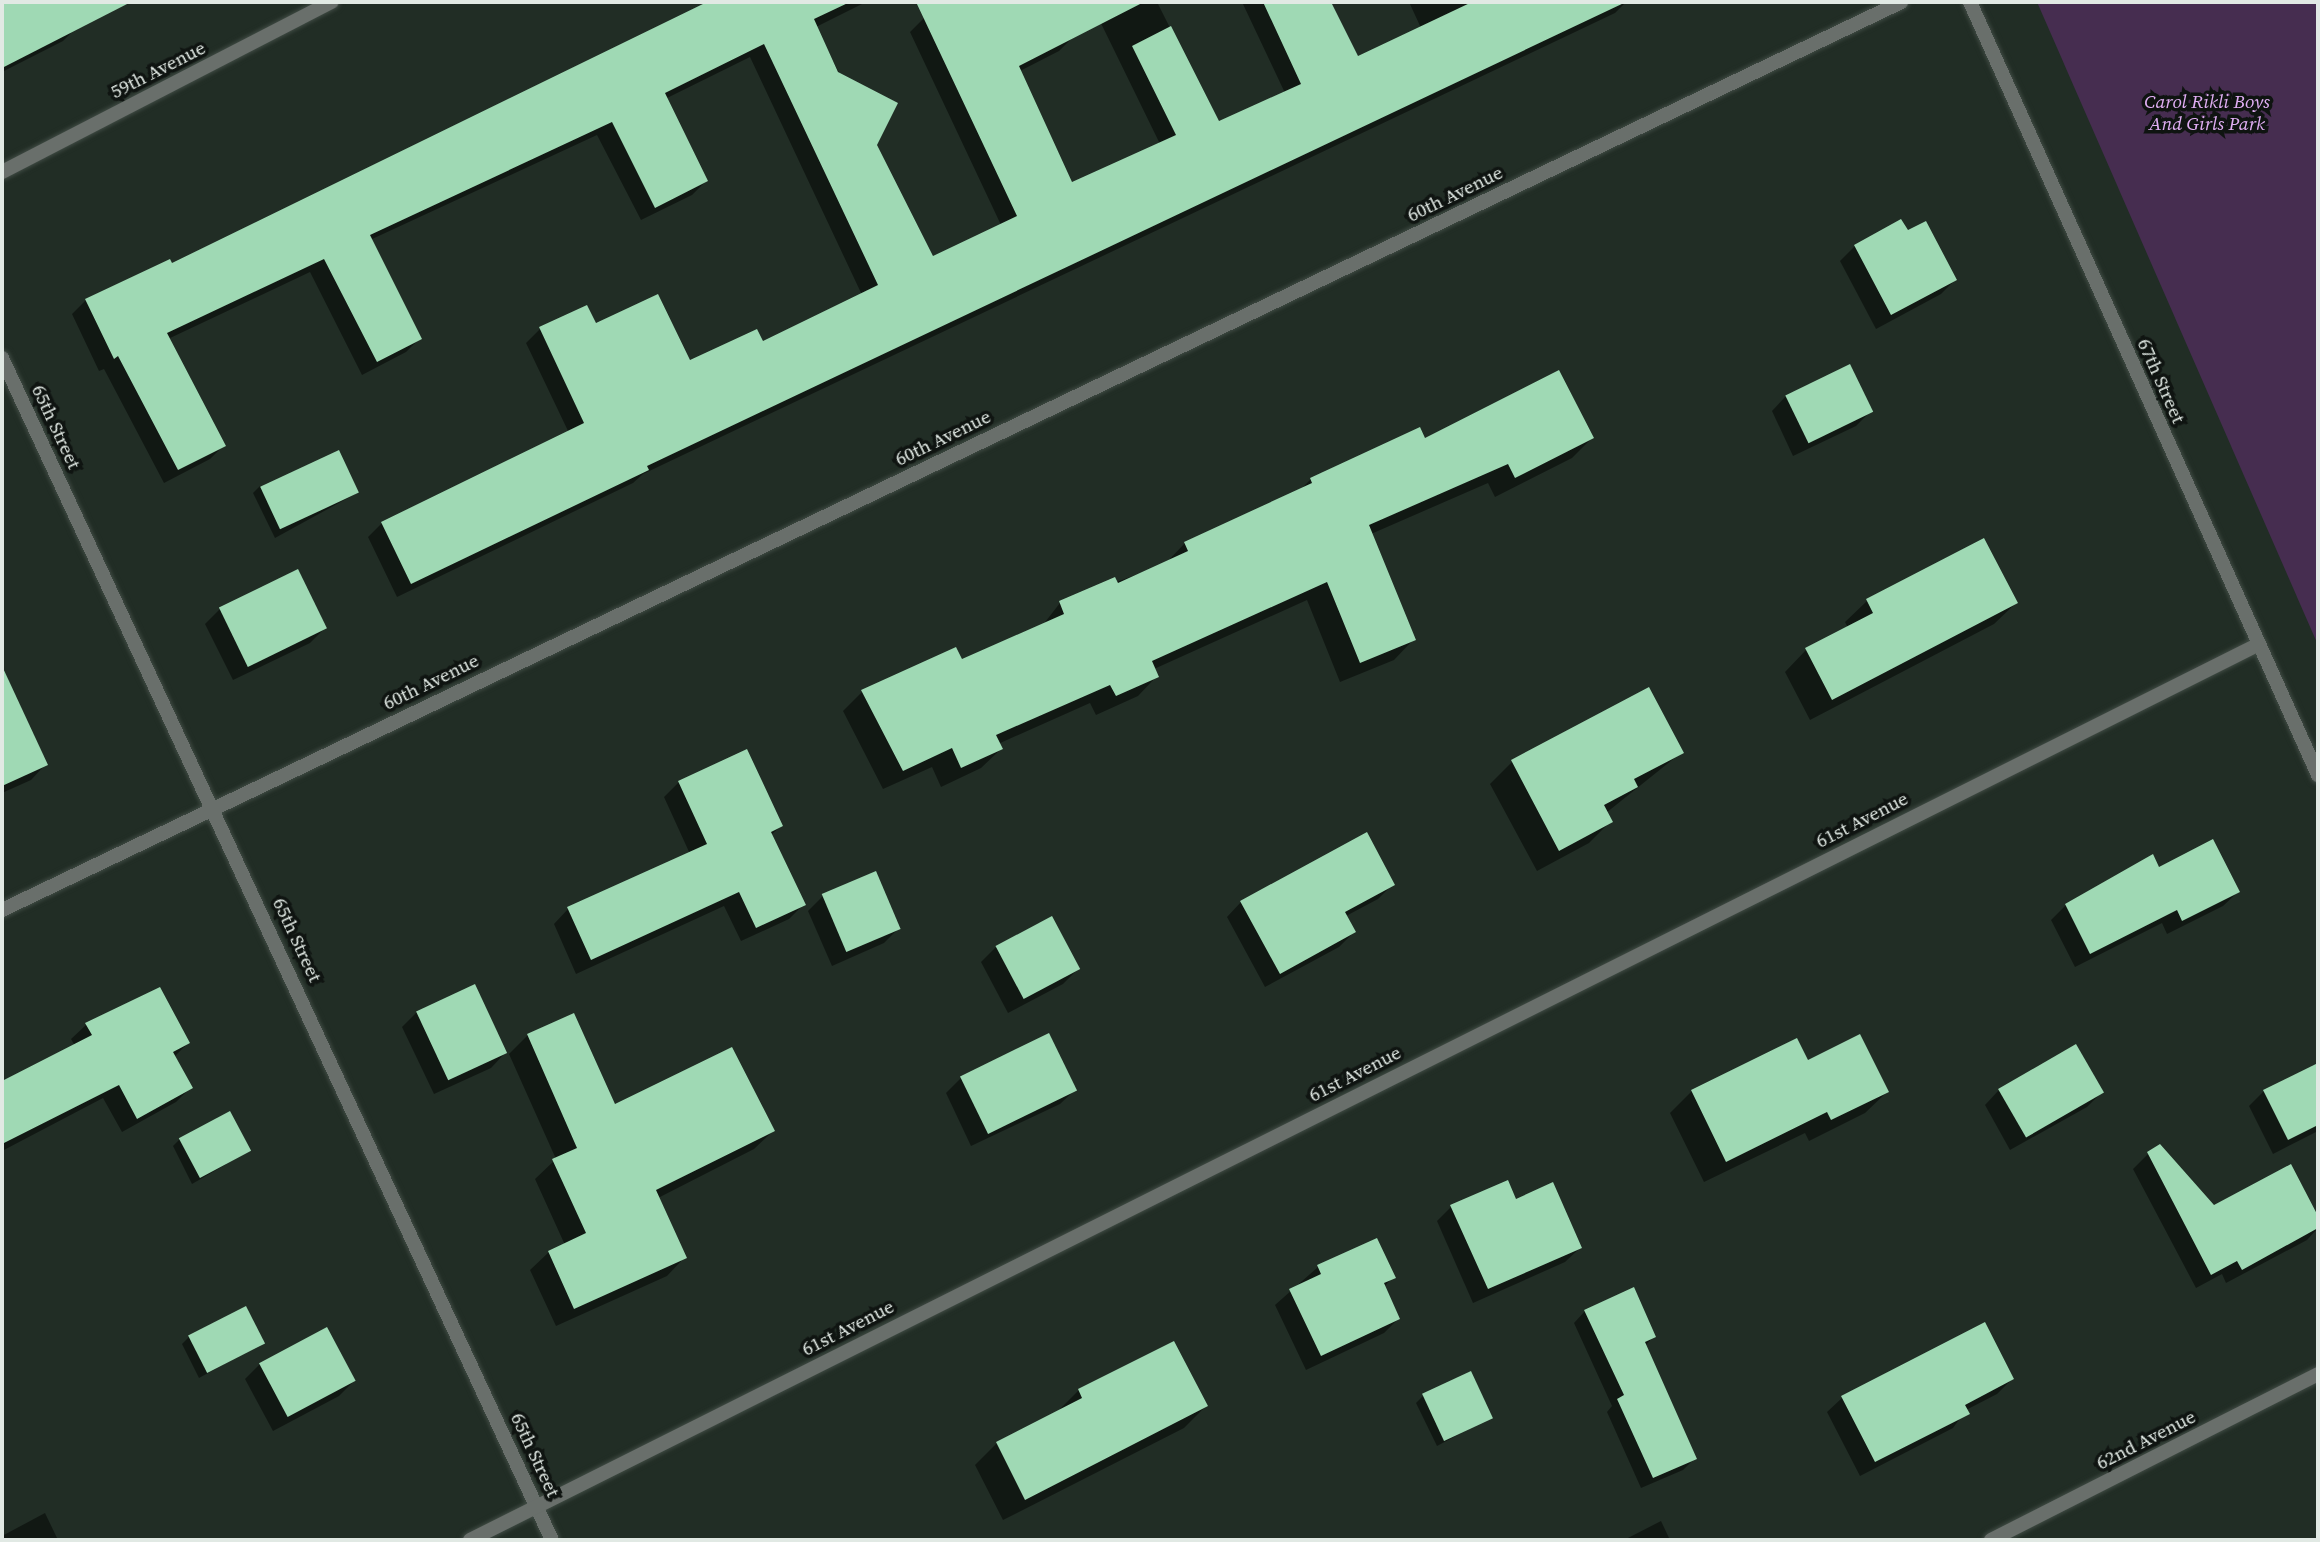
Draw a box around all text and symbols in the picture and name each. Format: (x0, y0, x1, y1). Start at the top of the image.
street label: 59th Avenue (107, 36, 209, 104)
park label: Carol Rikli Boys And Girls Park (2144, 91, 2270, 135)
street label: 60th Avenue (1404, 161, 1506, 227)
street label: 67th Street (2132, 335, 2190, 427)
street label: 65th Street (27, 381, 85, 473)
street label: 60th Avenue (892, 405, 994, 471)
street label: 60th Avenue (380, 649, 482, 715)
street label: 61st Avenue (1812, 787, 1912, 853)
street label: 65th Street (268, 894, 326, 986)
street label: 61st Avenue (1305, 1041, 1405, 1107)
street label: 61st Avenue (798, 1295, 898, 1361)
street label: 62nd Avenue (2093, 1405, 2199, 1475)
street label: 65th Street (506, 1409, 564, 1501)

